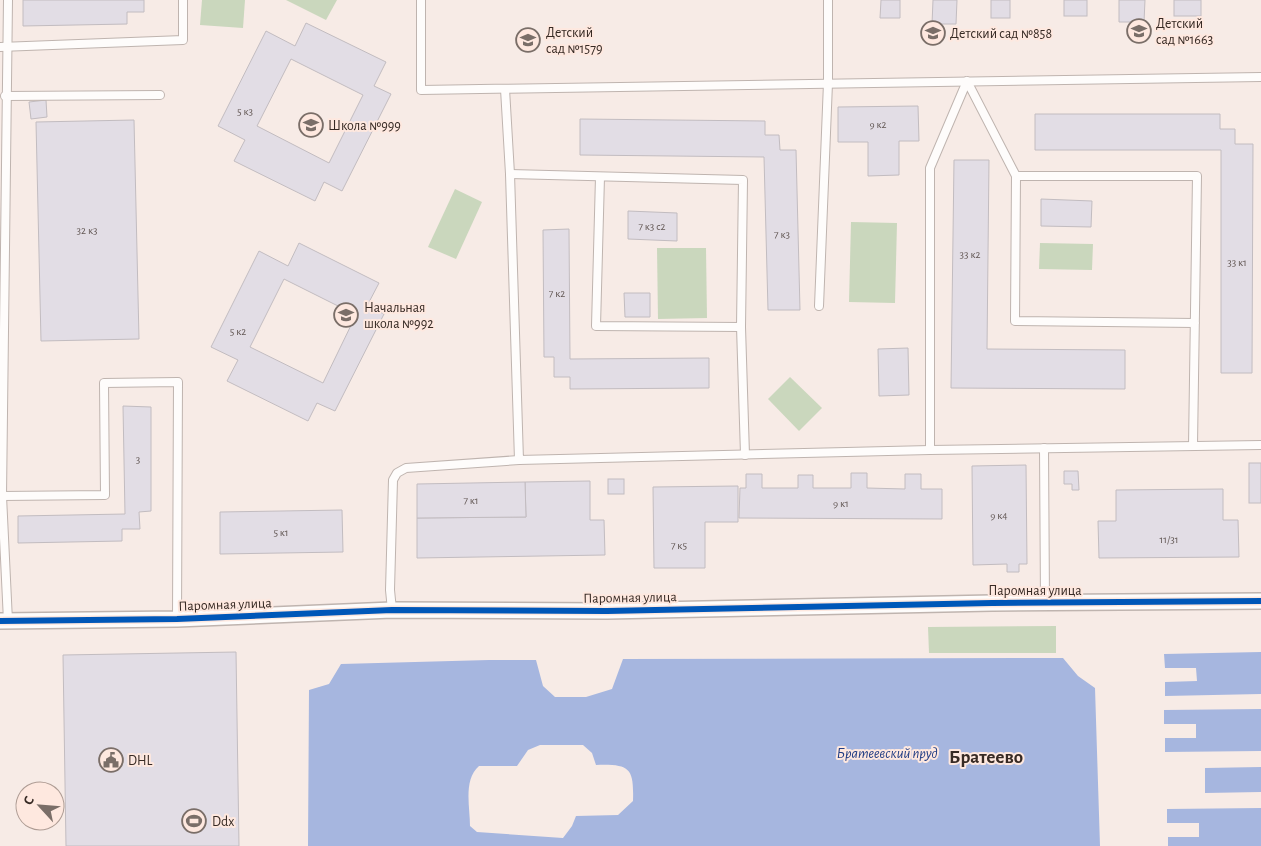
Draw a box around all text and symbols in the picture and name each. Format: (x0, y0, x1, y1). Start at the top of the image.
place label: Детский сад №1663 (1156, 17, 1214, 47)
school or university icon: Детский сад №1663 (1126, 18, 1152, 44)
school or university icon: Детский сад №858 (920, 20, 946, 46)
place label: Детский сад №1579 (546, 26, 603, 56)
school or university icon: Детский сад №1579 (515, 27, 541, 53)
place label: Детский сад №858 (950, 27, 1052, 41)
house number: 5 к3 (237, 106, 253, 117)
school or university icon: Школа №999 (298, 112, 324, 138)
place label: Школа №999 (328, 119, 401, 133)
house number: 9 к2 (869, 119, 887, 130)
house number: 7 к3 с2 (638, 221, 666, 232)
house number: 32 к3 (77, 225, 98, 236)
house number: 7 к3 (774, 229, 790, 240)
house number: 33 к2 (960, 249, 980, 260)
house number: 33 к1 (1227, 257, 1247, 268)
house number: 7 к2 (549, 288, 565, 299)
place label: Начальная школа №992 (364, 301, 434, 331)
school or university icon: Начальная школа №992 (333, 302, 359, 328)
house number: 5 к2 (230, 326, 246, 337)
house number: 3 (136, 454, 141, 465)
house number: 7 к1 (463, 495, 479, 506)
house number: 9 к1 (833, 498, 849, 509)
house number: 9 к4 (990, 510, 1008, 521)
house number: 5 к1 (273, 527, 289, 538)
house number: 11/31 (1159, 534, 1179, 545)
house number: 7 к5 (671, 540, 687, 551)
street label: Паромная улица (988, 584, 1082, 598)
street label: Паромная улица (583, 590, 677, 606)
street label: Паромная улица (178, 596, 273, 614)
water label: Братеевский пруд (836, 746, 938, 761)
public building icon: DHL (98, 747, 124, 773)
district label: Братеево (949, 748, 1023, 767)
place label: DHL (128, 754, 153, 768)
north arrow (15, 781, 65, 831)
text: С (21, 794, 37, 807)
sports icon: Ddx (181, 808, 207, 834)
place label: Ddx (212, 815, 234, 829)

